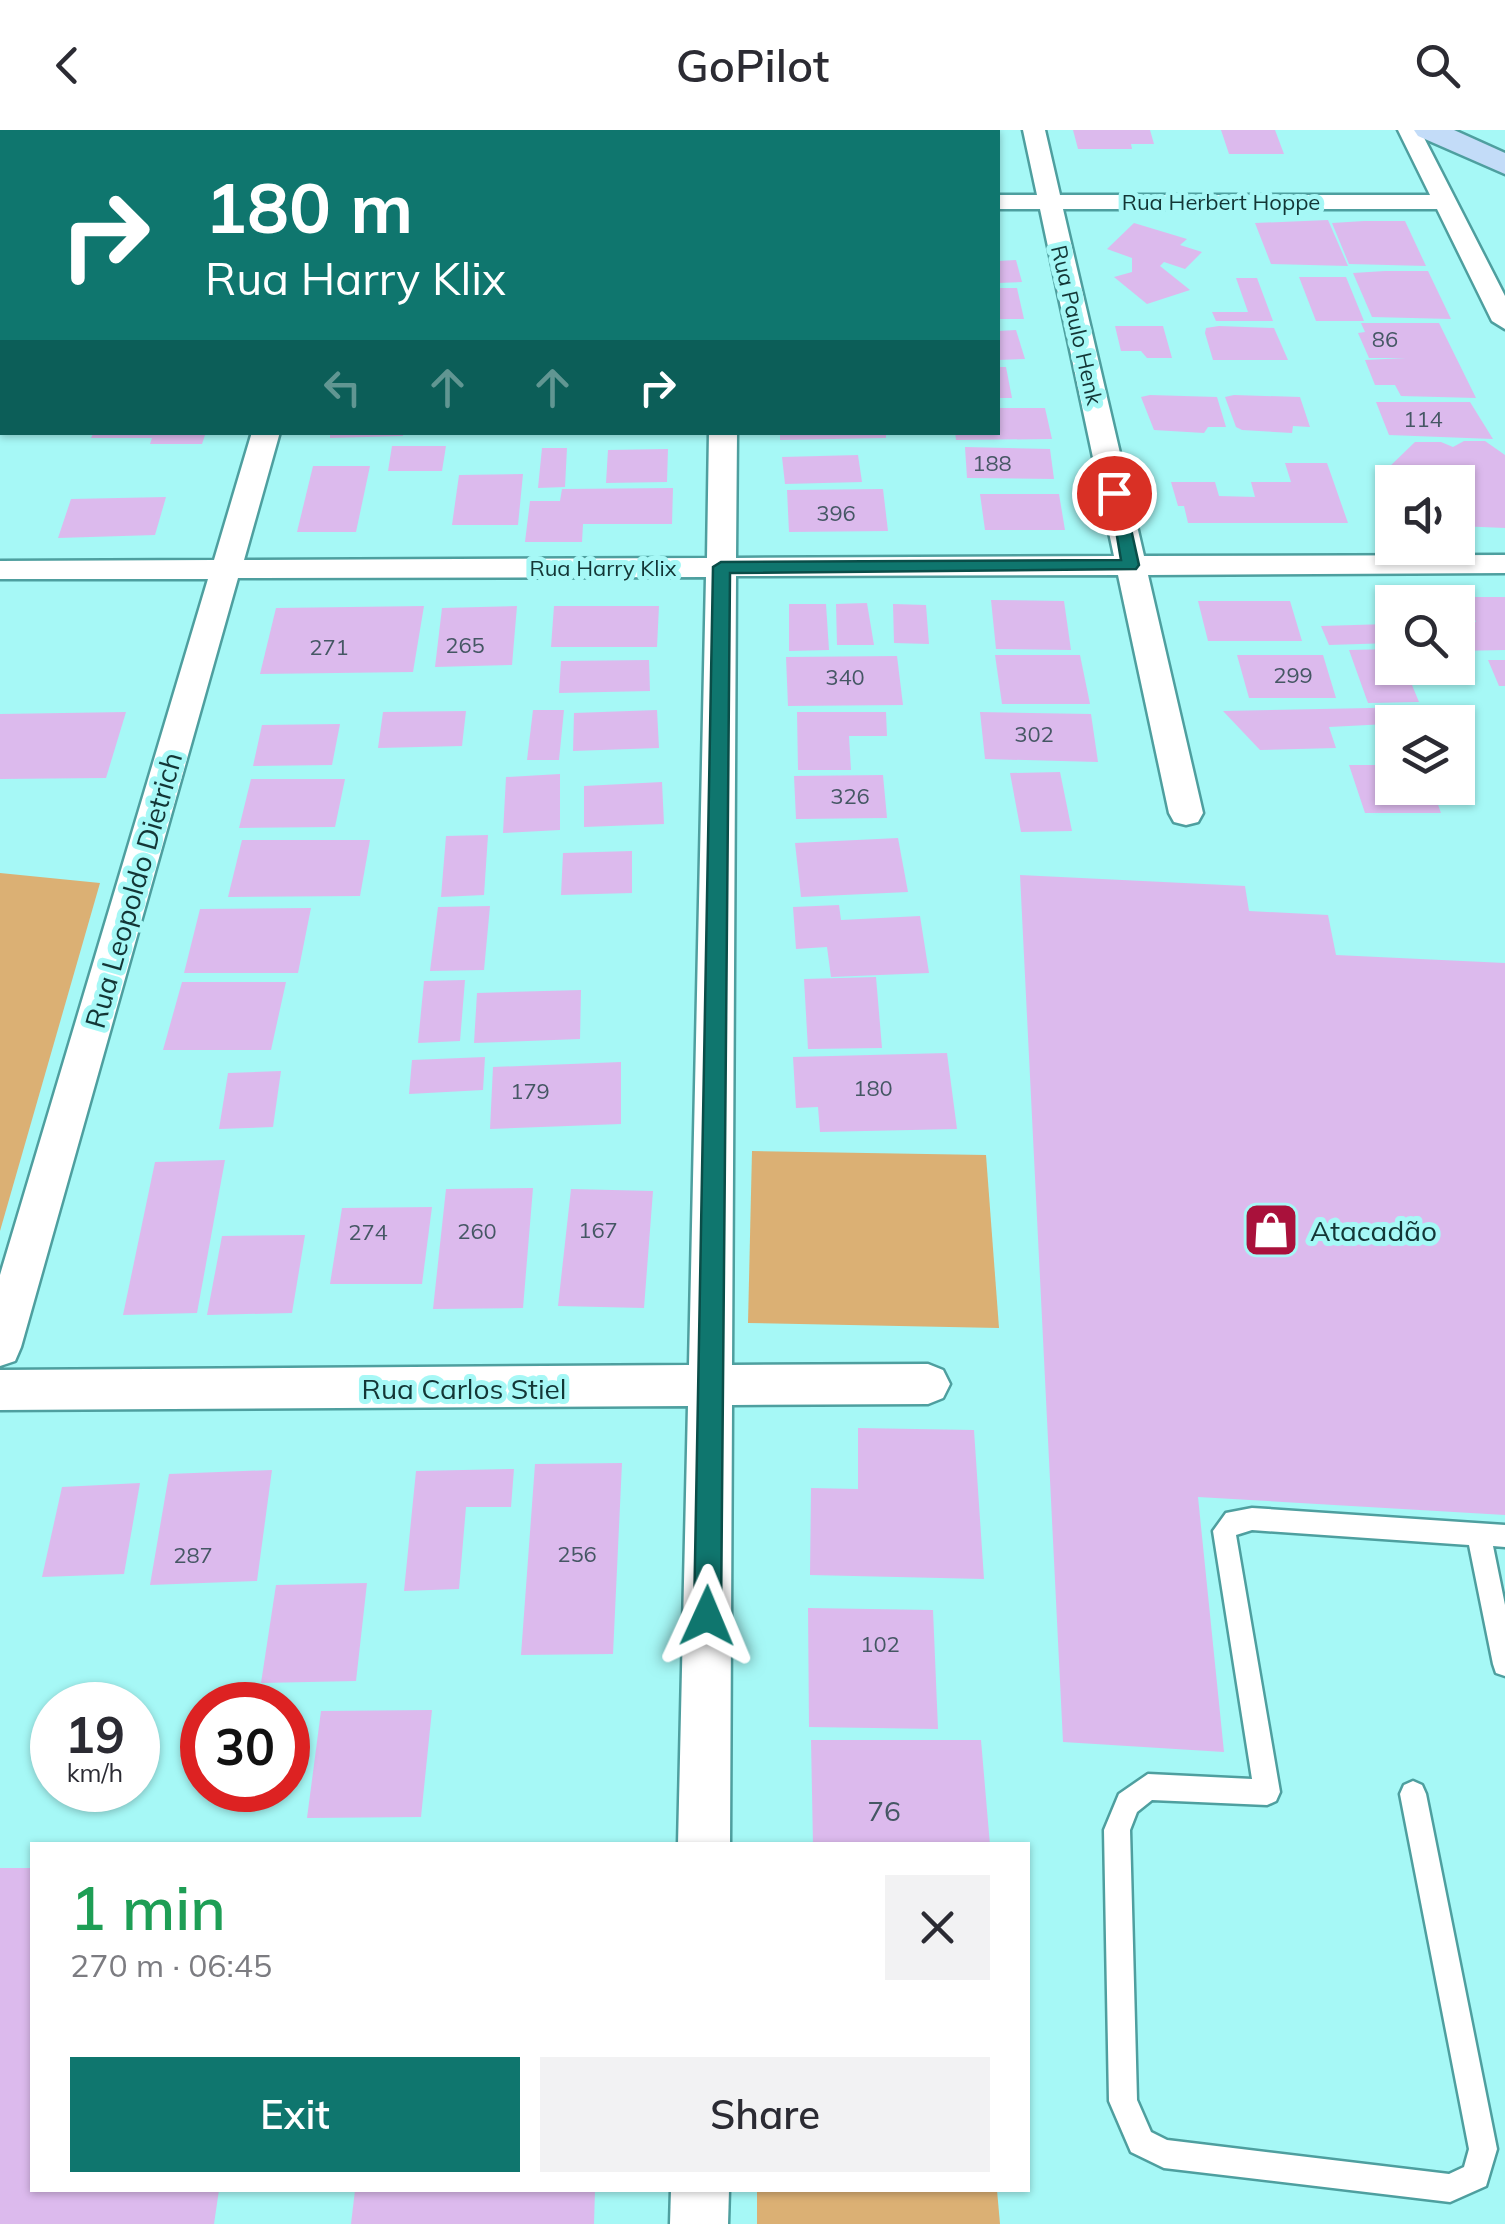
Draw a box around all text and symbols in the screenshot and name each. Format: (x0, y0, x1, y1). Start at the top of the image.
text: GoPilot (676, 37, 829, 93)
icon: back (40, 38, 95, 93)
icon: search (1410, 38, 1465, 93)
text: 180 m (205, 163, 413, 251)
icon: right (40, 170, 170, 300)
street label: Rua Herbert Hoppe (1122, 188, 1320, 216)
street label: Rua Paulo Henk (1045, 242, 1109, 408)
text: Rua Harry Klix (205, 250, 506, 306)
house number: 86 (1372, 325, 1398, 353)
icon: left (315, 360, 370, 415)
icon: ahead (420, 360, 475, 415)
icon: ahead (525, 360, 580, 415)
icon: right (630, 360, 685, 415)
house number: 114 (1403, 405, 1443, 433)
house number: 188 (972, 449, 1012, 477)
pin (1072, 451, 1157, 536)
map controls (1375, 465, 1475, 805)
button: sound (1375, 465, 1475, 565)
icon: arrive (1087, 466, 1142, 521)
house number: 396 (816, 499, 856, 527)
street label: Rua Harry Klix (529, 554, 677, 582)
button: search (1375, 585, 1475, 685)
house number: 265 (445, 631, 485, 659)
house number: 271 (309, 633, 349, 661)
house number: 299 (1273, 661, 1313, 689)
house number: 340 (825, 663, 865, 691)
button: layers (1375, 705, 1475, 805)
house number: 302 (1014, 720, 1054, 748)
street label: Rua Leopoldo Dietrich (77, 748, 189, 1032)
house number: 326 (830, 782, 870, 810)
house number: 180 (853, 1074, 893, 1102)
house number: 179 (510, 1077, 550, 1105)
shop icon: Atacadão (1241, 1200, 1301, 1260)
place label: Atacadão (1310, 1213, 1437, 1248)
house number: 167 (578, 1216, 618, 1244)
house number: 260 (457, 1217, 497, 1245)
house number: 274 (348, 1218, 388, 1246)
street label: Rua Carlos Stiel (362, 1371, 566, 1406)
house number: 256 (557, 1540, 597, 1568)
house number: 287 (173, 1541, 213, 1569)
position arrow (655, 1564, 759, 1668)
house number: 102 (860, 1630, 900, 1658)
speed limit sign: 30 (180, 1682, 310, 1812)
text: 19 (65, 1703, 125, 1766)
text: km/h (67, 1757, 123, 1788)
house number: 76 (867, 1793, 901, 1828)
text: 1 min (70, 1870, 226, 1945)
button: close (885, 1875, 990, 1980)
text: 270 m · 06:45 (70, 1945, 272, 1985)
button: Exit (70, 2057, 520, 2172)
button: Share (540, 2057, 990, 2172)

